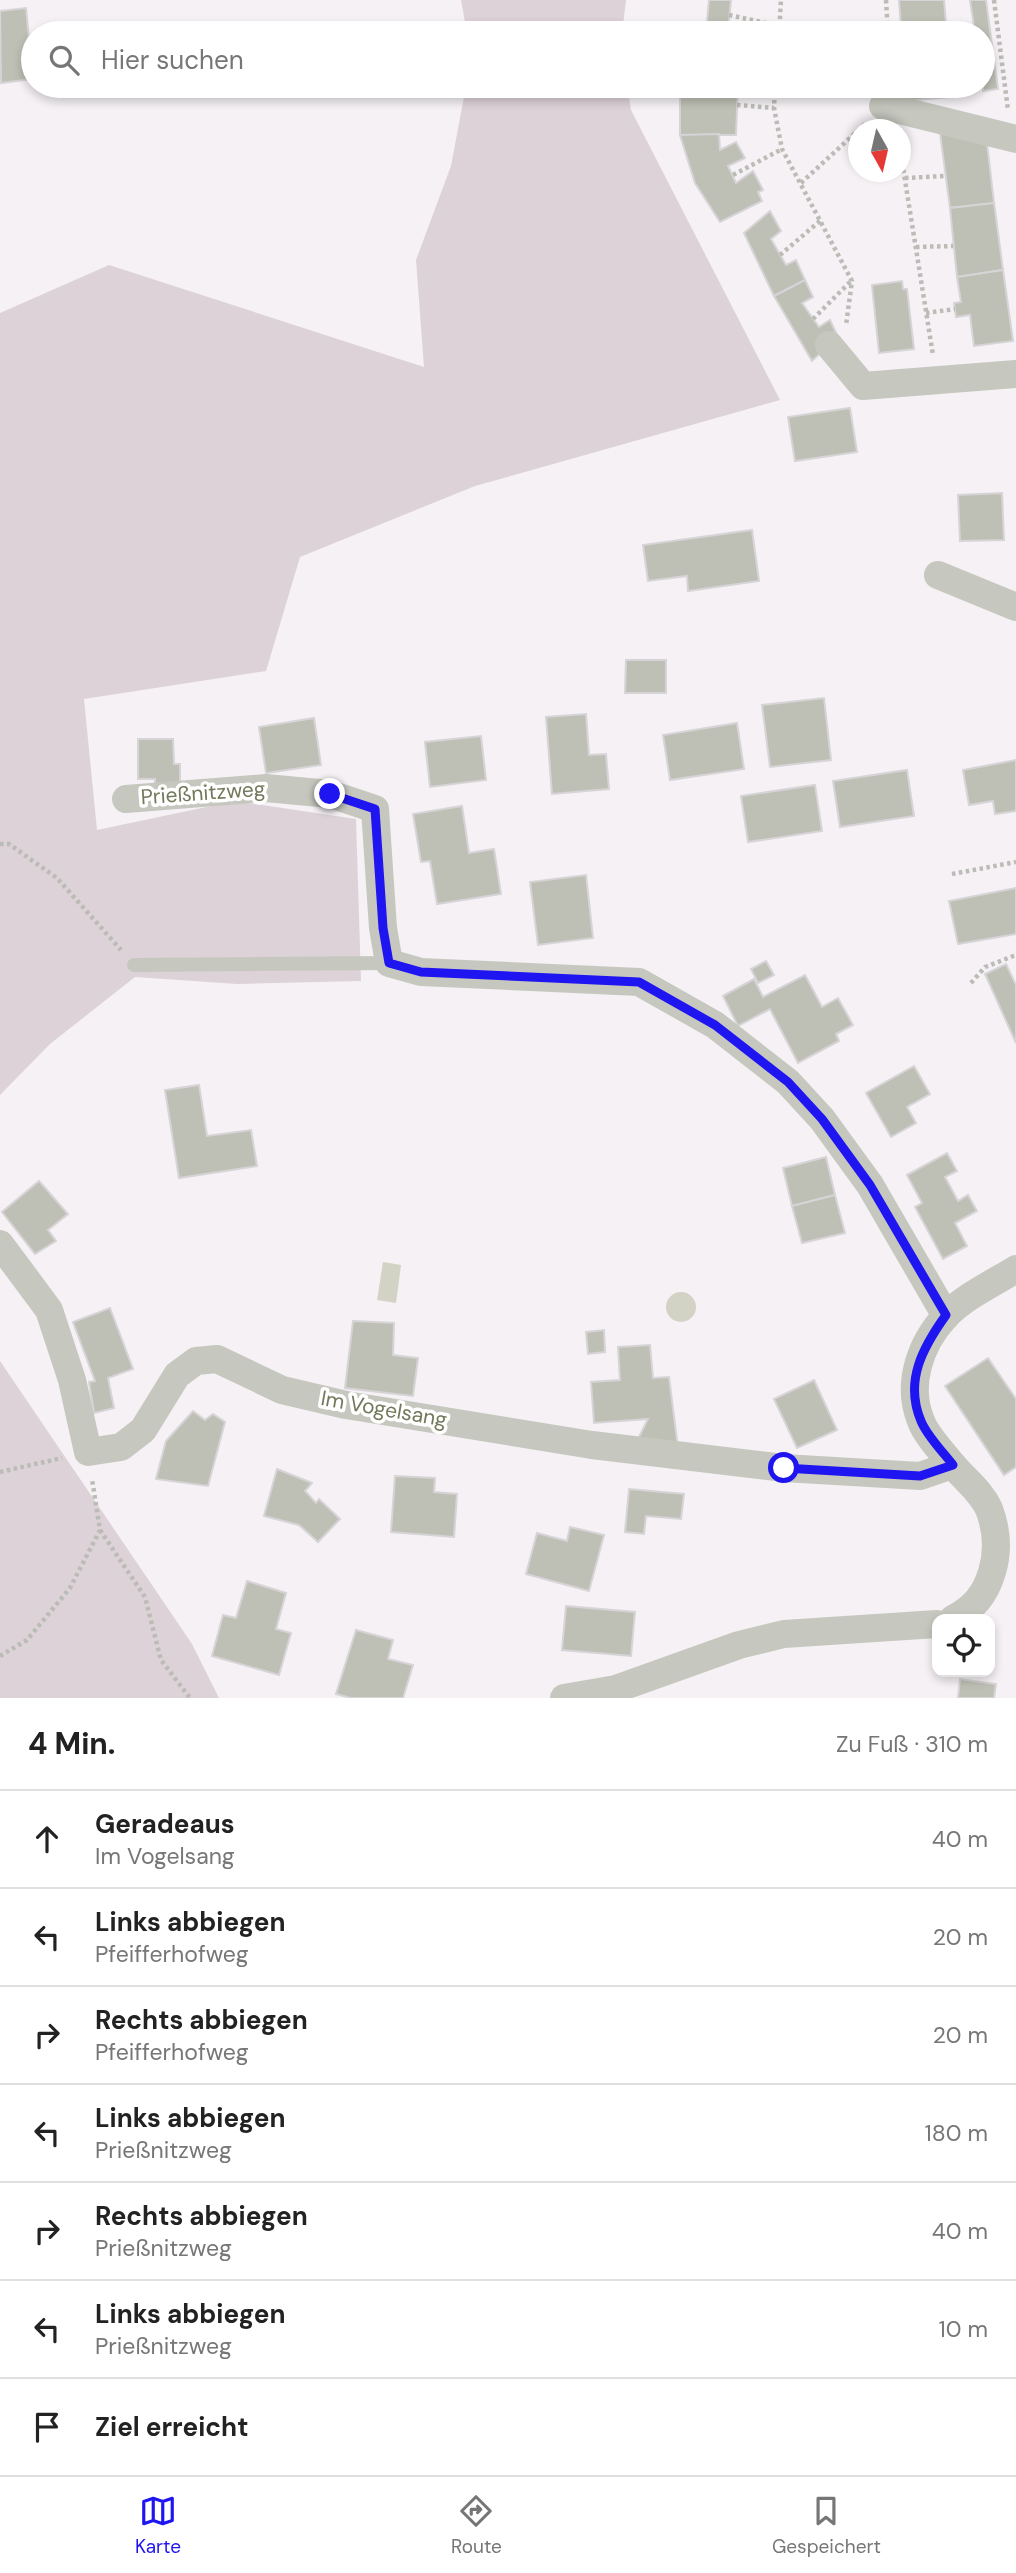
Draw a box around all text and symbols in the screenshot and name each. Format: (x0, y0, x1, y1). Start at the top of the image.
search box (21, 21, 995, 98)
icon: search (45, 41, 83, 79)
text: Hier suchen (101, 43, 244, 77)
north arrow (848, 119, 911, 182)
street label: Prießnitzweg (140, 775, 267, 811)
route end (314, 778, 345, 809)
street label: Im Vogelsang (319, 1384, 450, 1434)
route start (768, 1452, 799, 1483)
map controls (932, 1614, 995, 1677)
button: locate (932, 1614, 995, 1677)
text: 4 Min. (28, 1724, 115, 1763)
text: Zu Fuß · 310 m (836, 1729, 988, 1759)
text: Geradeaus (95, 1807, 235, 1841)
icon: ahead (28, 1820, 66, 1858)
text: 40 m (932, 1824, 988, 1854)
text: Im Vogelsang (95, 1841, 235, 1871)
text: Links abbiegen (95, 1905, 285, 1939)
icon: left (28, 1918, 66, 1956)
text: 20 m (933, 1922, 988, 1952)
text: Pfeifferhofweg (95, 1939, 249, 1969)
text: Rechts abbiegen (95, 2003, 308, 2037)
icon: right (28, 2016, 66, 2054)
text: 20 m (933, 2020, 988, 2050)
text: Pfeifferhofweg (95, 2037, 249, 2067)
text: Links abbiegen (95, 2101, 285, 2135)
icon: left (28, 2114, 66, 2152)
text: 180 m (924, 2118, 988, 2148)
text: Prießnitzweg (95, 2135, 232, 2165)
text: Rechts abbiegen (95, 2199, 308, 2233)
icon: right (28, 2212, 66, 2250)
text: 40 m (932, 2216, 988, 2246)
text: Prießnitzweg (95, 2233, 232, 2263)
text: Links abbiegen (95, 2297, 285, 2331)
icon: left (28, 2310, 66, 2348)
text: 10 m (938, 2314, 988, 2344)
text: Prießnitzweg (95, 2331, 232, 2361)
icon: arrive (28, 2408, 66, 2446)
text: Ziel erreicht (95, 2410, 248, 2444)
tab: Karte (135, 2492, 181, 2559)
tab: Route (451, 2492, 502, 2559)
tab: Gespeichert (772, 2492, 881, 2559)

